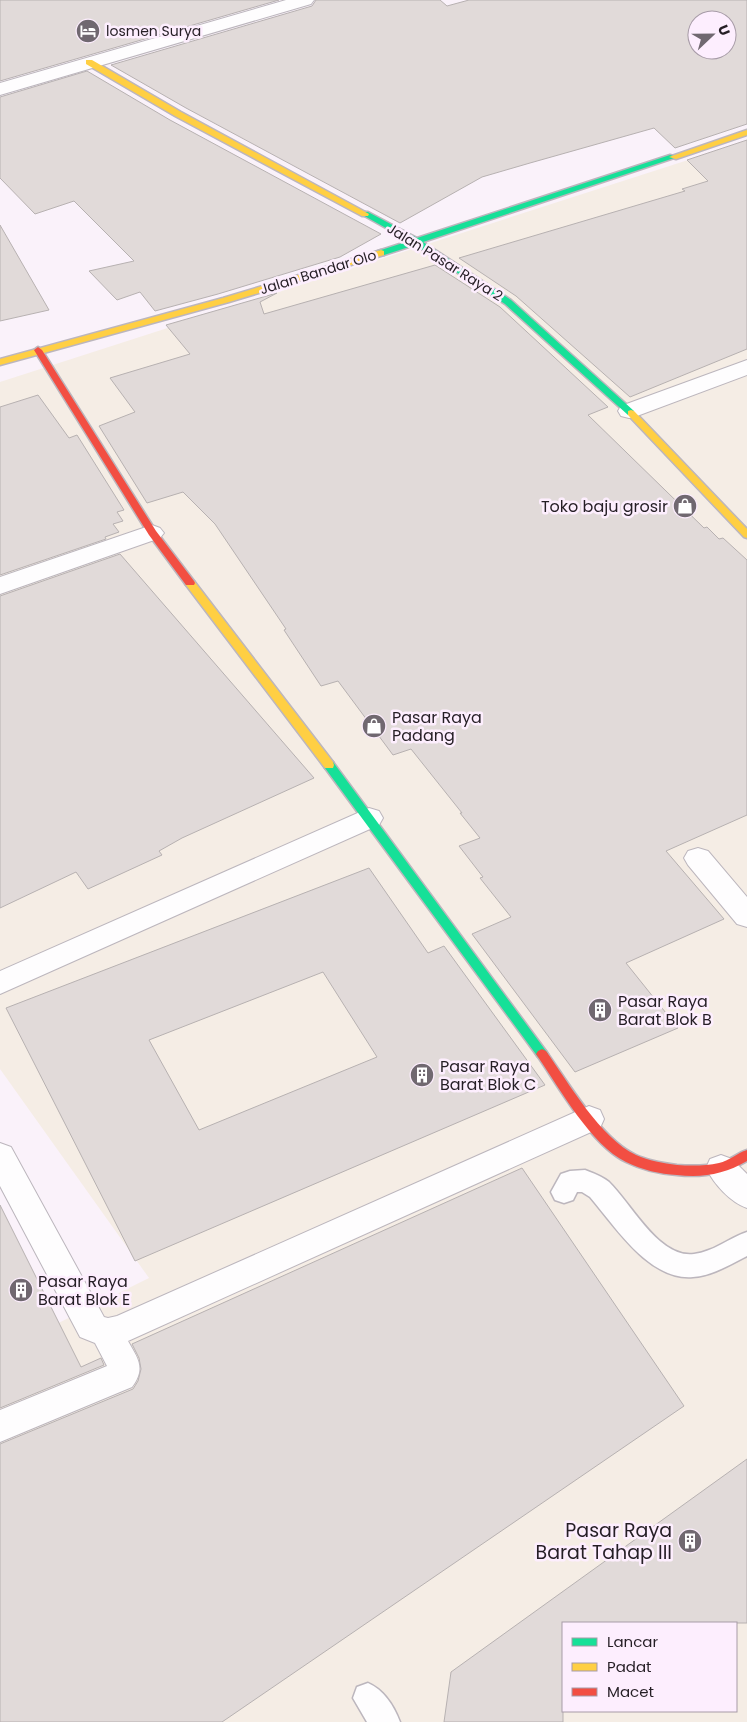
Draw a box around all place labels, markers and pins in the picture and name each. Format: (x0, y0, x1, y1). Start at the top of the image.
hotel icon: losmen Surya (75, 18, 101, 44)
place label: losmen Surya (106, 21, 201, 41)
shop icon: Toko baju grosir (672, 493, 698, 519)
place label: Toko baju grosir (541, 495, 668, 518)
place label: Pasar Raya Padang (392, 706, 482, 747)
shop icon: Pasar Raya Padang (361, 713, 387, 739)
place label: Pasar Raya Barat Blok B (618, 990, 712, 1031)
building icon: Pasar Raya Barat Blok B (587, 997, 613, 1023)
place label: Pasar Raya Barat Blok C (440, 1055, 536, 1096)
building icon: Pasar Raya Barat Blok C (409, 1062, 435, 1088)
place label: Pasar Raya Barat Blok E (38, 1270, 130, 1311)
building icon: Pasar Raya Barat Blok E (8, 1277, 34, 1303)
place label: Pasar Raya Barat Tahap III (536, 1517, 672, 1566)
building icon: Pasar Raya Barat Tahap III (677, 1528, 703, 1554)

